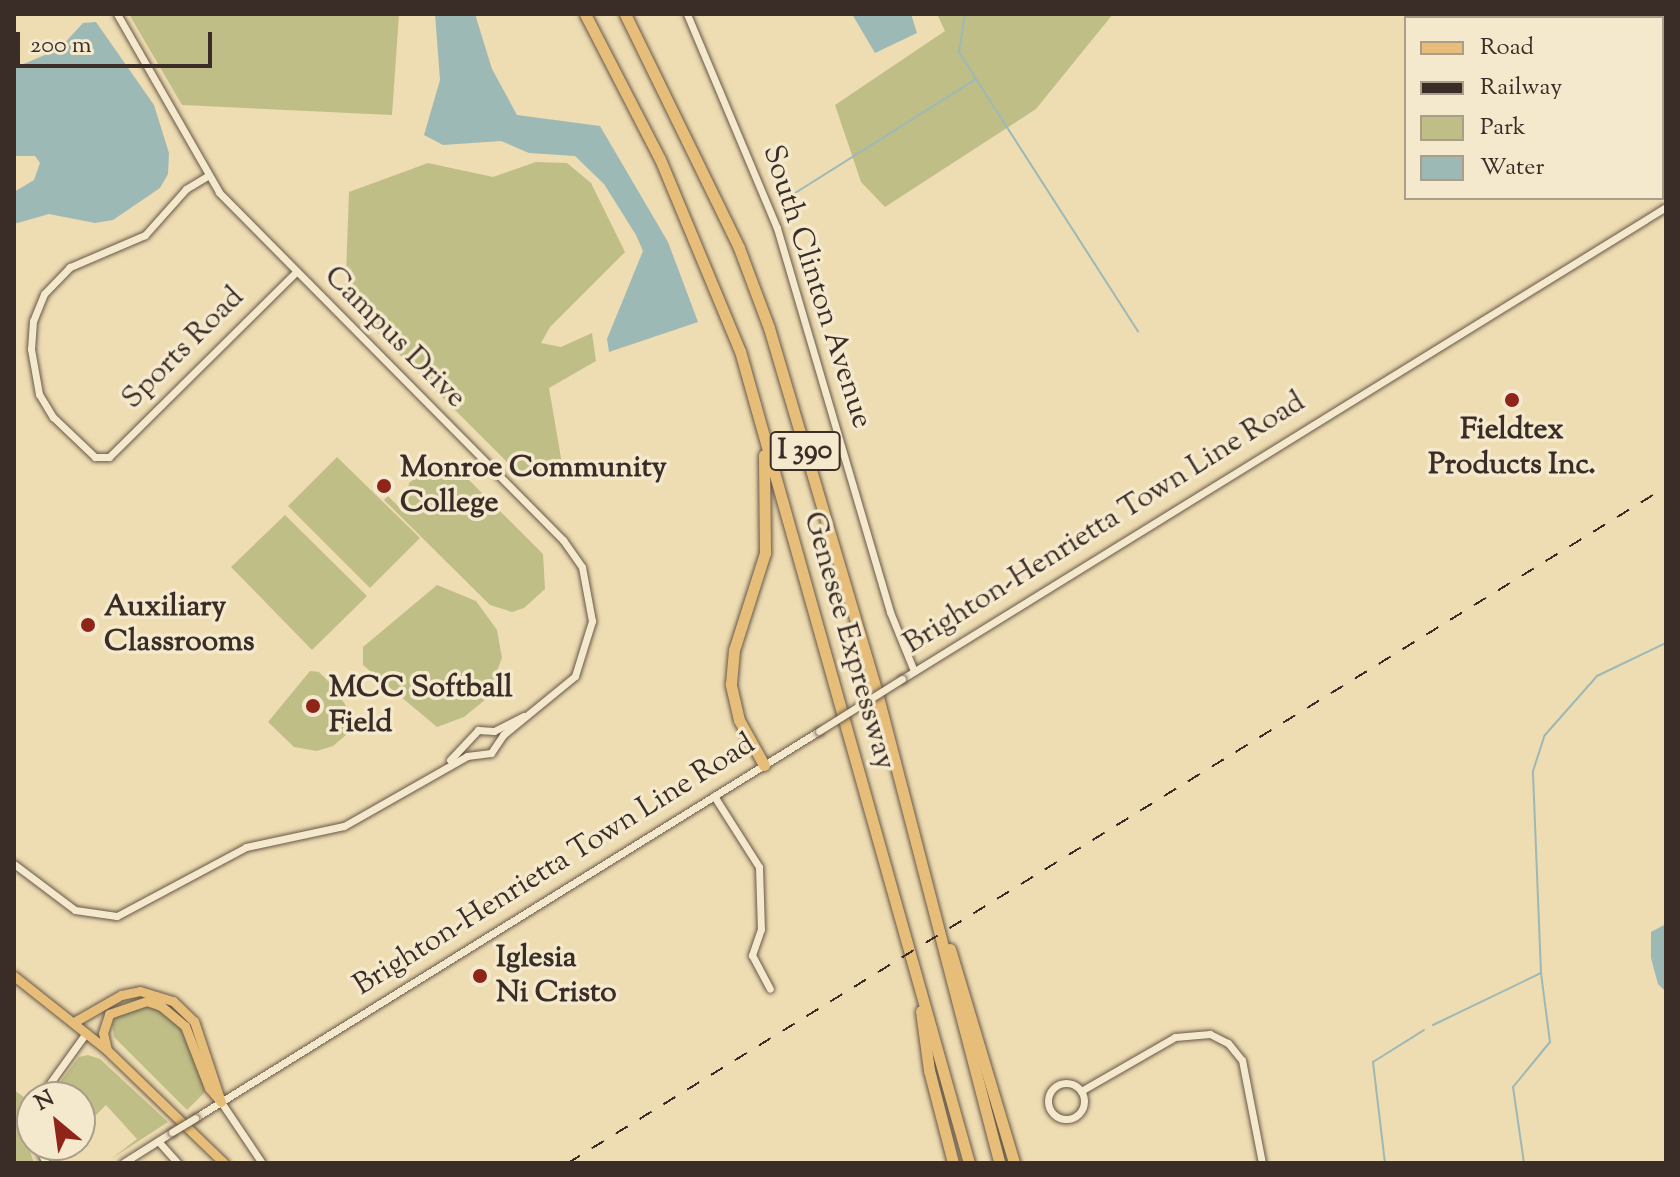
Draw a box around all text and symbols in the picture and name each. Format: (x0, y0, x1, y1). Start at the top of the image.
scale bar (20, 16, 216, 66)
legend (1404, 16, 1664, 200)
text: 200 m (30, 29, 92, 63)
text: Road (1480, 31, 1534, 65)
text: Railway (1480, 71, 1562, 105)
text: Park (1480, 111, 1526, 145)
street label: South Clinton Avenue (753, 141, 879, 433)
text: Water (1480, 151, 1544, 185)
street label: Campus Drive (315, 259, 473, 417)
street label: Sports Road (115, 280, 253, 418)
street label: Brighton-Henrietta Town Line Road (898, 385, 1312, 663)
marker: Fieldtex Products Inc. (1503, 391, 1521, 409)
place label: Fieldtex Products Inc. (1428, 413, 1596, 484)
road number: I 390 (769, 427, 841, 475)
place label: Monroe Community College (400, 451, 667, 522)
marker: Monroe Community College (375, 477, 393, 495)
street label: Genesee Expressway (794, 508, 902, 774)
place label: Auxiliary Classrooms (104, 590, 255, 660)
marker: Auxiliary Classrooms (79, 616, 97, 634)
place label: MCC Softball Field (329, 671, 513, 742)
marker: MCC Softball Field (304, 697, 322, 715)
street label: Brighton-Henrietta Town Line Road (348, 727, 762, 1005)
place label: Iglesia Ni Cristo (496, 941, 617, 1012)
marker: Iglesia Ni Cristo (471, 967, 489, 985)
north arrow (16, 1081, 96, 1161)
text: N (30, 1084, 61, 1120)

